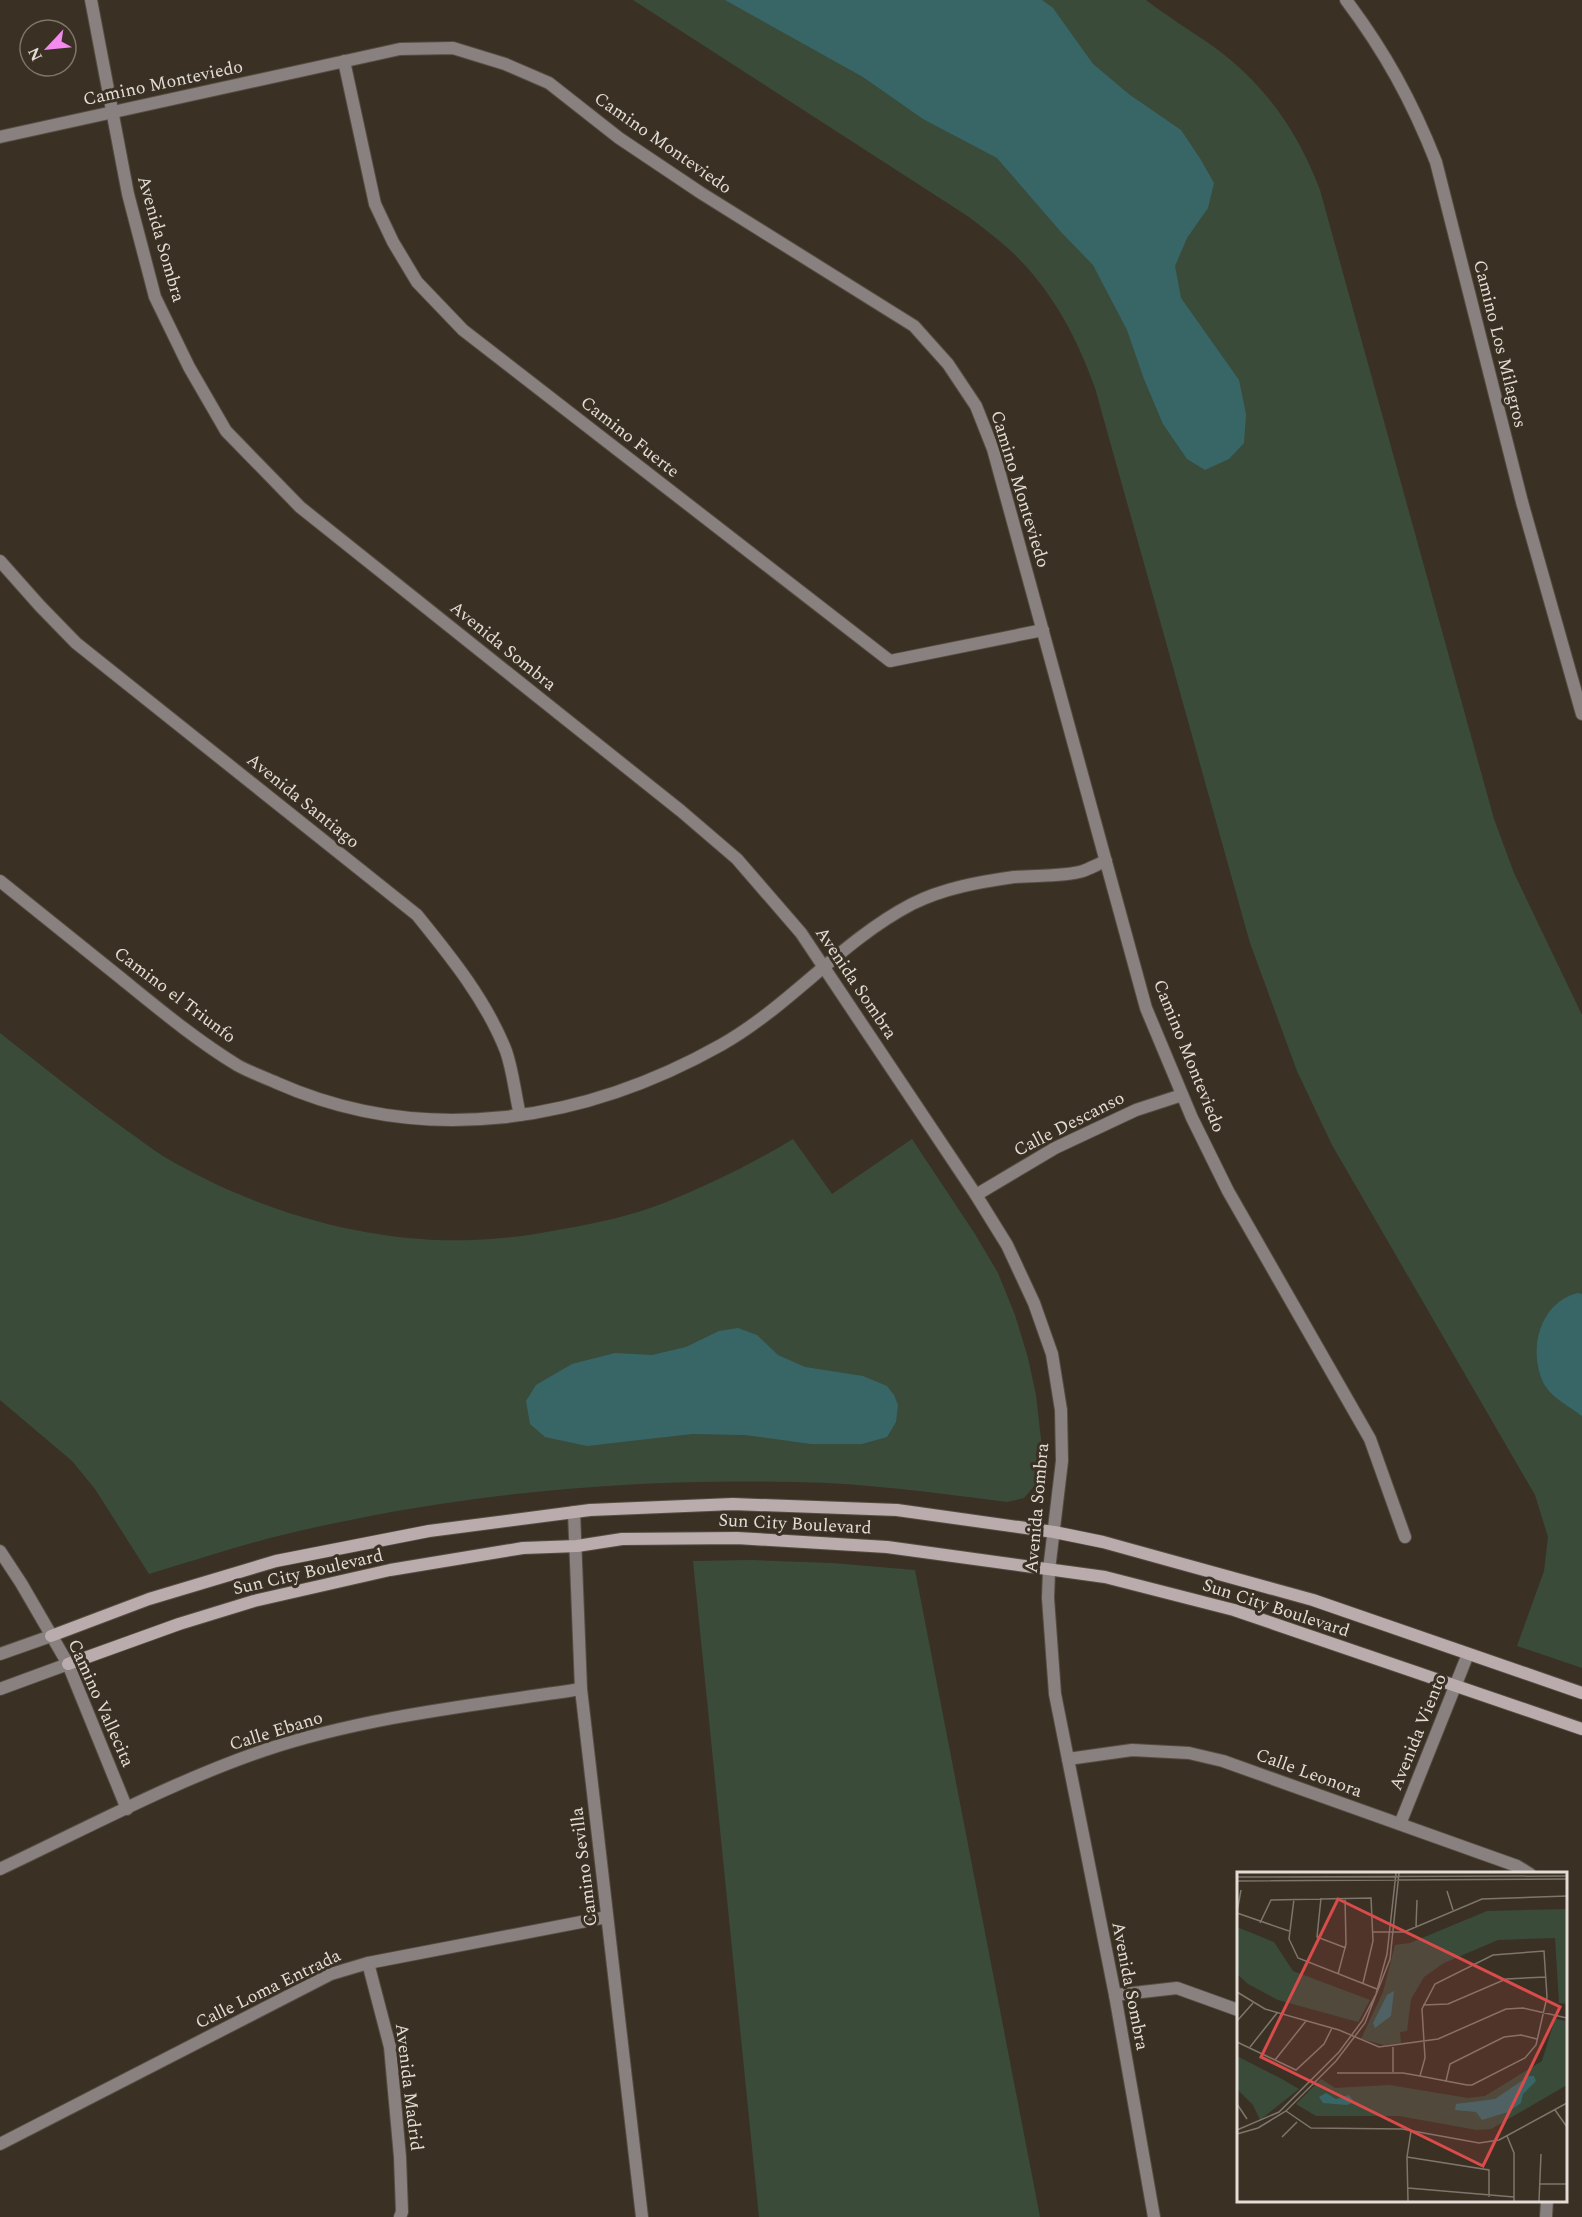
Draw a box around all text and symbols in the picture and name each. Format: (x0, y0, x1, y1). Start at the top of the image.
north arrow (18, 18, 78, 78)
text: N (22, 43, 49, 65)
street label: Camino Monteviedo (81, 53, 245, 113)
street label: Camino Monteviedo (589, 85, 737, 201)
street label: Avenida Sombra (130, 172, 192, 306)
street label: Camino Los Milagros (1466, 257, 1534, 431)
street label: Camino Fuerte (575, 390, 685, 484)
street label: Camino Monteviedo (983, 407, 1057, 571)
street label: Avenida Sombra (444, 594, 562, 698)
street label: Avenida Santiago (241, 747, 365, 855)
street label: Avenida Sombra (808, 921, 904, 1045)
street label: Camino el Triunfo (108, 940, 242, 1050)
street label: Camino Monteviedo (1146, 975, 1232, 1137)
street label: Calle Descanso (1009, 1084, 1129, 1164)
street label: Avenida Sombra (1018, 1442, 1056, 1574)
street label: Sun City Boulevard (718, 1507, 872, 1541)
street label: Sun City Boulevard (230, 1542, 386, 1602)
street label: Sun City Boulevard (1199, 1571, 1353, 1645)
street label: Camino Vallecita (61, 1635, 141, 1771)
street label: Avenida Viento (1382, 1670, 1454, 1794)
street label: Calle Ebano (226, 1704, 326, 1758)
street label: Calle Leonora (1252, 1741, 1366, 1805)
street label: Camino Sevilla (563, 1806, 605, 1928)
inset map (1237, 1872, 1567, 2202)
street label: Avenida Sombra (1104, 1919, 1156, 2053)
street label: Calle Loma Entrada (191, 1942, 346, 2036)
street label: Avenida Madrid (388, 2022, 430, 2152)

